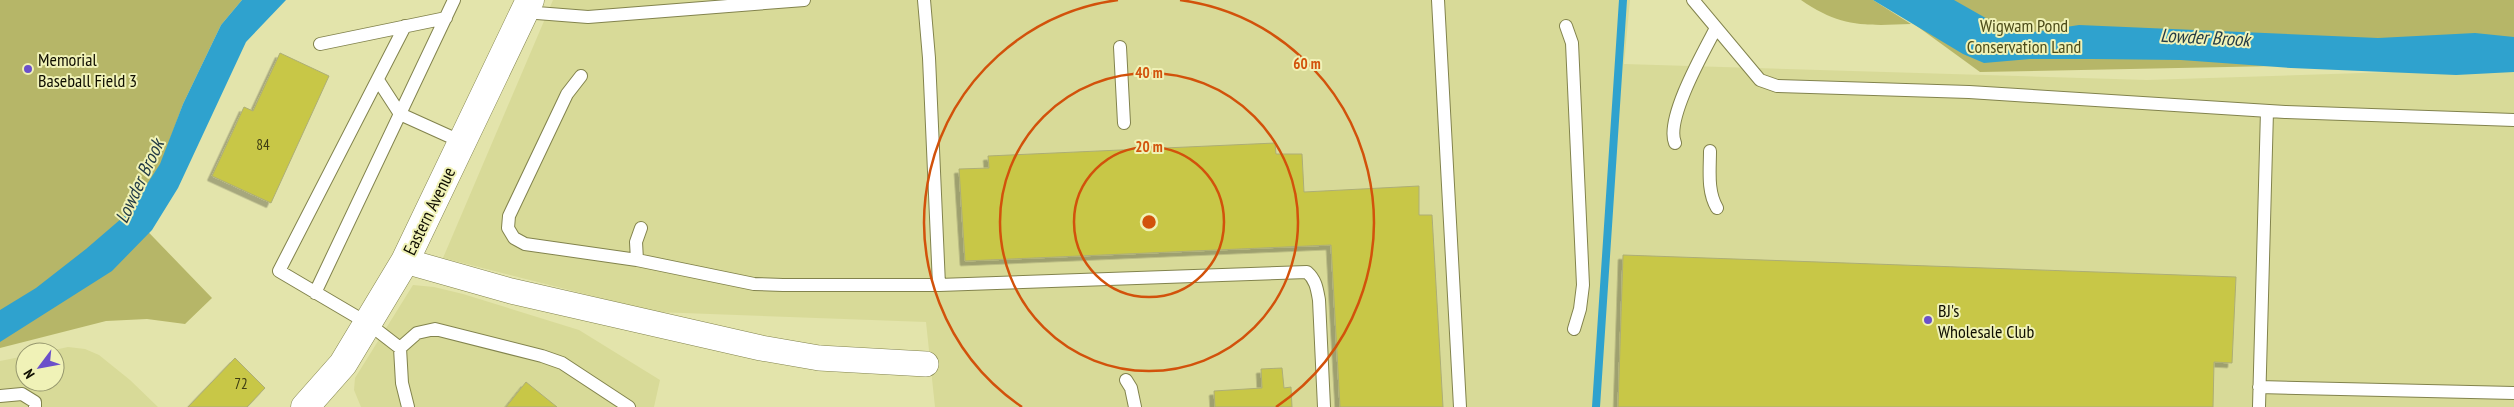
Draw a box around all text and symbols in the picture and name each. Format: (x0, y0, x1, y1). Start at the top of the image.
park label: Wigwam Pond Conservation Land (1967, 14, 2081, 58)
water label: Lowder Brook (2160, 23, 2253, 51)
place label: Memorial Baseball Field 3 (38, 48, 137, 92)
text: 60 m (1293, 54, 1321, 73)
marker: Memorial Baseball Field 3 (22, 63, 34, 75)
text: 40 m (1135, 63, 1163, 82)
water label: Lowder Brook (109, 133, 170, 227)
house number: 84 (256, 135, 270, 154)
text: 20 m (1135, 137, 1163, 156)
street label: Eastern Avenue (398, 163, 460, 259)
centre of rings (1140, 213, 1158, 231)
place label: BJ's Wholesale Club (1938, 299, 2034, 343)
marker: BJ's Wholesale Club (1922, 314, 1934, 326)
north arrow (15, 342, 65, 392)
text: N (19, 366, 39, 382)
house number: 72 (234, 374, 248, 393)

